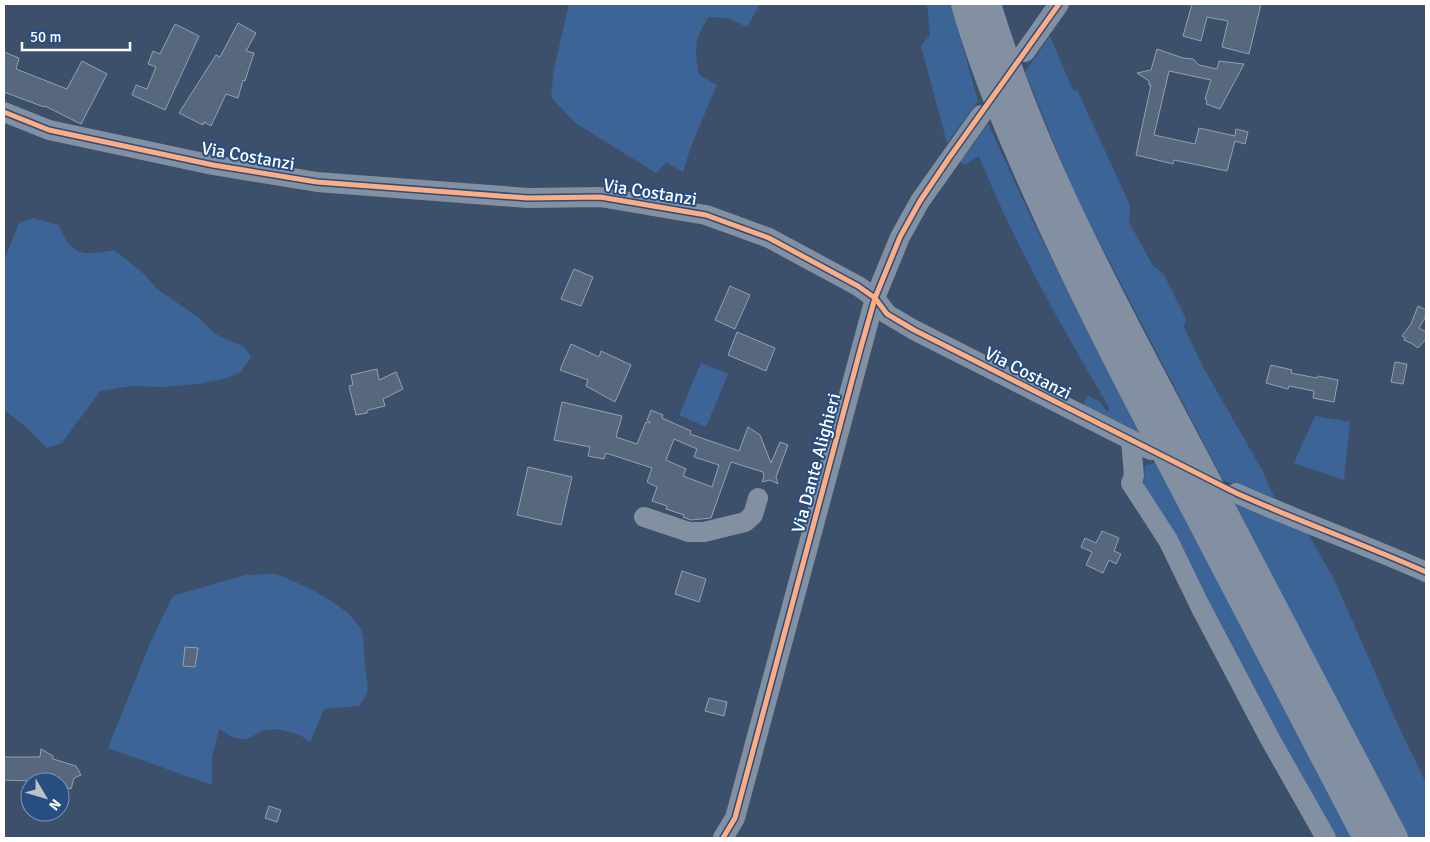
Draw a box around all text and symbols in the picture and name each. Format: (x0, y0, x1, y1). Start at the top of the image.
scale bar (22, 20, 130, 52)
text: 50 m (30, 28, 61, 46)
street label: Via Costanzi (200, 137, 296, 175)
street label: Via Costanzi (602, 174, 698, 210)
street label: Via Costanzi (981, 342, 1075, 404)
street label: Via Dante Alighieri (787, 391, 845, 535)
north arrow (20, 772, 70, 822)
text: N (45, 796, 65, 814)

